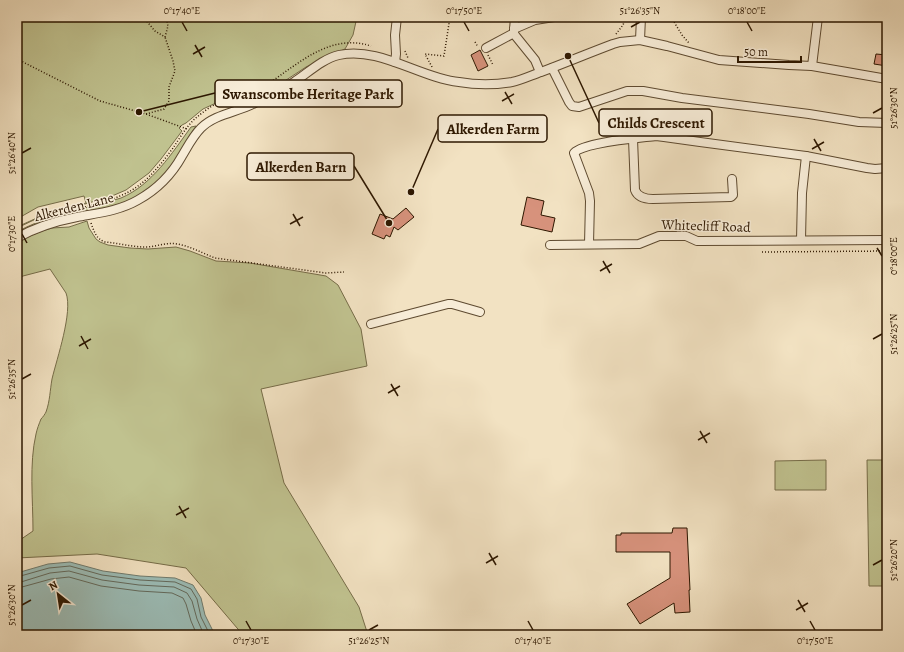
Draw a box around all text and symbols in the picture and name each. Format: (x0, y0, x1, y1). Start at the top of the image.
text: 0°17'40"E (164, 4, 200, 17)
text: 0°17'50"E (446, 4, 482, 17)
text: 51°26'35"N (620, 4, 660, 17)
text: 0°18'00"E (728, 4, 766, 17)
scale bar (738, 38, 801, 64)
text: 50 m (744, 44, 768, 60)
callout: Swanscombe Heritage Park (215, 80, 402, 107)
text: Swanscombe Heritage Park (222, 84, 394, 104)
text: 51°26'30"N (887, 87, 900, 129)
callout: Childs Crescent (599, 109, 712, 136)
text: Childs Crescent (607, 113, 705, 133)
callout: Alkerden Farm (438, 115, 547, 142)
text: Alkerden Farm (445, 119, 540, 139)
text: 51°26'40"N (5, 132, 18, 174)
callout: Alkerden Barn (247, 153, 354, 180)
text: Alkerden Barn (255, 157, 347, 177)
street label: Alkerden Lane (31, 188, 116, 226)
street label: Whitecliff Road (660, 215, 751, 237)
text: 0°17'30"E (5, 216, 18, 252)
text: 0°18'00"E (887, 237, 900, 275)
text: 51°26'25"N (887, 313, 900, 355)
text: 51°26'35"N (5, 359, 18, 399)
text: 51°26'20"N (887, 539, 900, 581)
north arrow (38, 574, 78, 614)
text: N (46, 577, 60, 594)
text: 51°26'30"N (5, 584, 18, 626)
text: 0°17'30"E (233, 634, 269, 647)
text: 51°26'25"N (348, 634, 390, 647)
text: 0°17'40"E (515, 634, 551, 647)
text: 0°17'50"E (797, 634, 833, 647)

